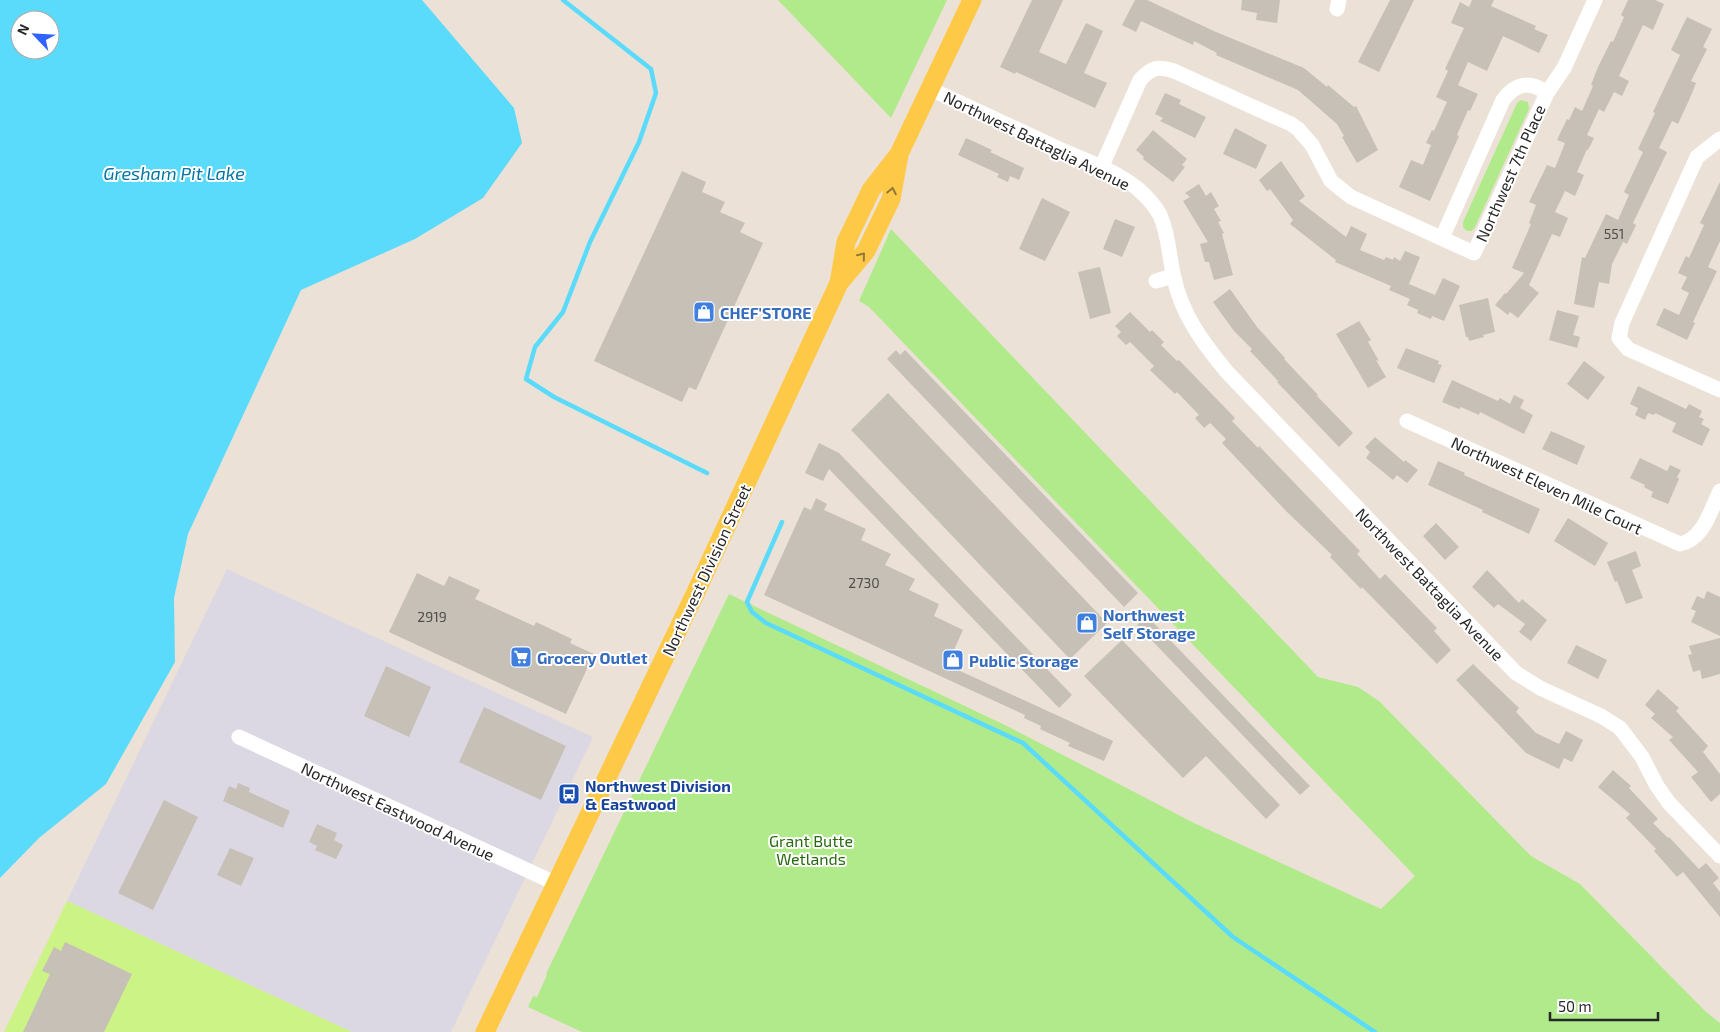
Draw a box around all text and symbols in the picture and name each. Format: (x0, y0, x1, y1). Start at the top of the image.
north arrow (10, 10, 60, 60)
text: N (13, 21, 33, 37)
street label: Northwest Battaglia Avenue (941, 87, 1133, 193)
street label: Northwest 7th Place (1471, 101, 1549, 245)
water label: Gresham Pit Lake (103, 162, 245, 184)
one-way arrow (887, 187, 897, 196)
house number: 551 (1604, 225, 1624, 242)
one-way arrow (856, 253, 865, 262)
shop icon: CHEF'STORE (692, 300, 716, 324)
place label: CHEF'STORE (720, 303, 811, 322)
street label: Northwest Eleven Mile Court (1448, 432, 1646, 538)
street label: Northwest Division Street (658, 481, 754, 659)
street label: Northwest Battaglia Avenue (1352, 504, 1508, 664)
house number: 2730 (848, 574, 880, 591)
place label: Northwest Self Storage (1103, 605, 1196, 642)
house number: 2919 (417, 608, 447, 625)
shop icon: Northwest Self Storage (1075, 611, 1099, 635)
supermarket icon: Grocery Outlet (509, 645, 533, 669)
place label: Grocery Outlet (537, 648, 648, 668)
shop icon: Public Storage (941, 648, 965, 672)
place label: Public Storage (969, 651, 1079, 670)
street label: Northwest Eastwood Avenue (298, 758, 498, 864)
place label: Northwest Division & Eastwood (585, 776, 731, 813)
bus stop icon: Northwest Division & Eastwood (557, 782, 581, 806)
park label: Grant Butte Wetlands (769, 831, 853, 868)
scale bar (1550, 990, 1658, 1022)
text: 50 m (1558, 997, 1592, 1015)

